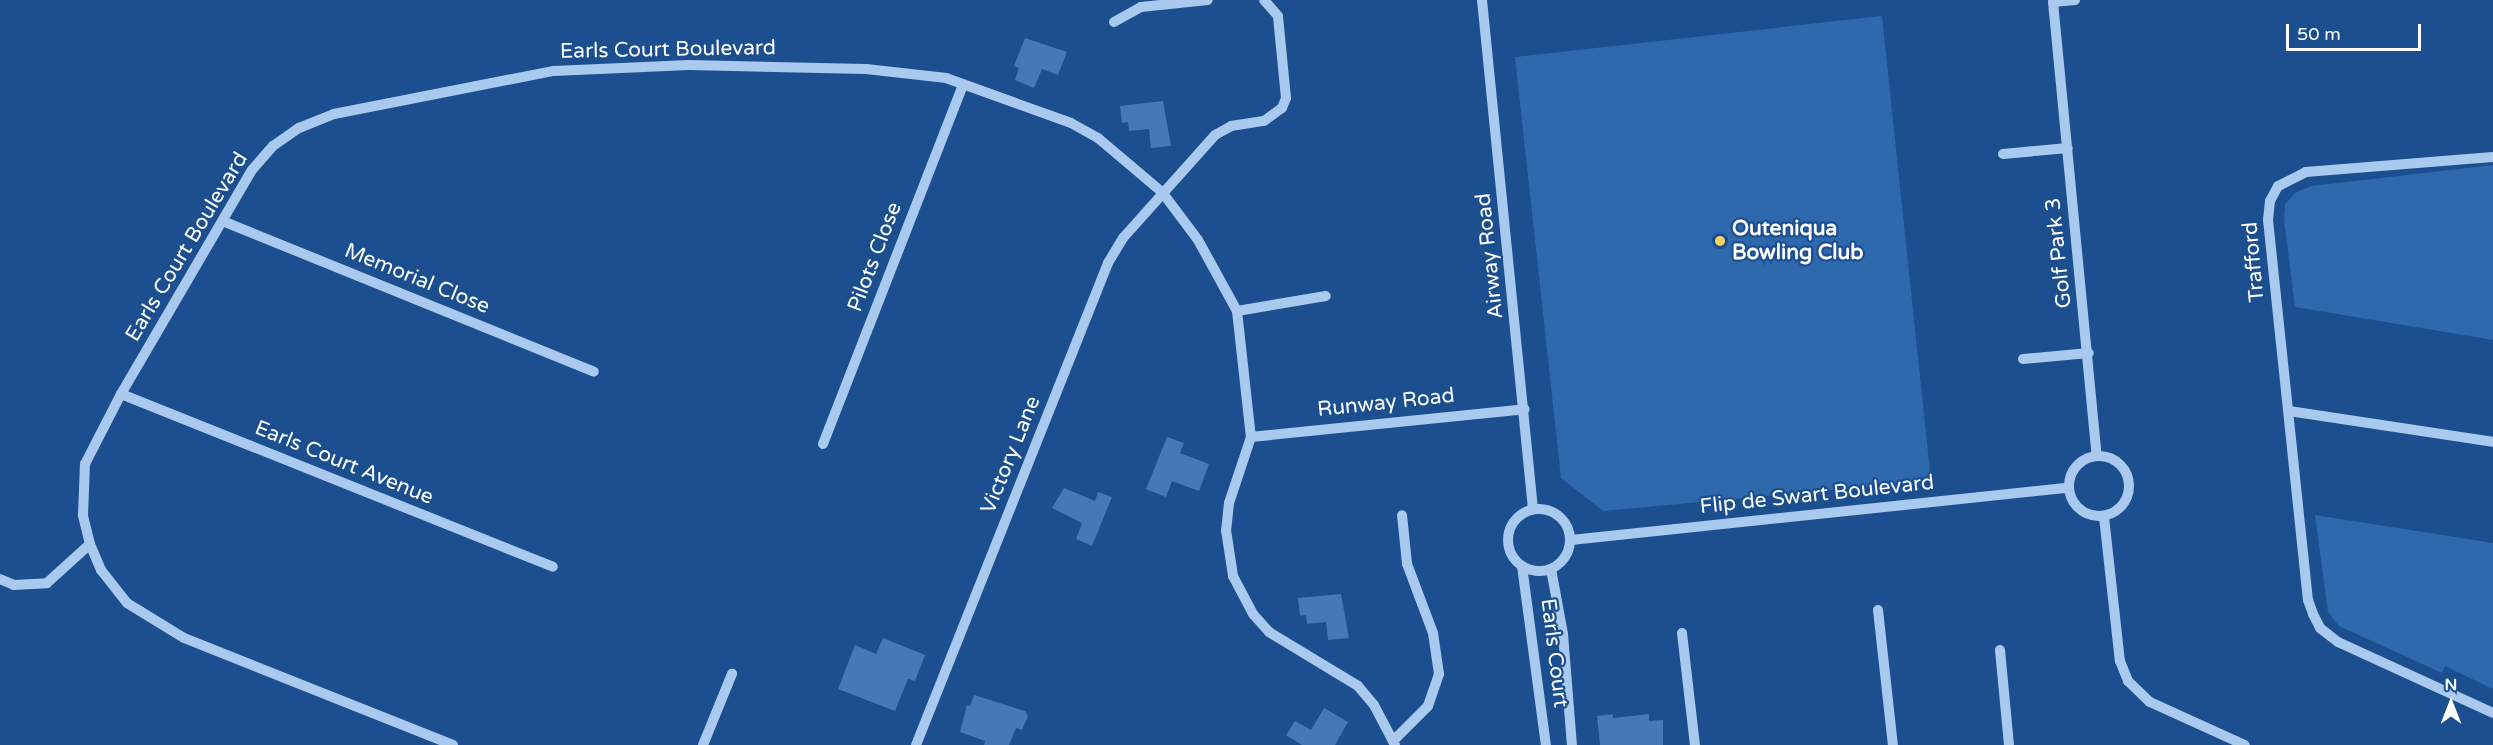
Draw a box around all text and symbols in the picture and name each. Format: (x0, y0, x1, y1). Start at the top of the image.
scale bar (2289, 12, 2424, 50)
text: 50 m (2297, 23, 2341, 45)
street label: Earls Court Boulevard (560, 36, 776, 64)
street label: Earls Court Boulevard (121, 148, 253, 346)
street label: Airway Road (1471, 192, 1509, 320)
street label: Golf Park 3 (2041, 197, 2077, 309)
street label: Pilots Close (843, 199, 907, 315)
place label: Outeniqua Bowling Club (1732, 216, 1864, 266)
street label: Trafford (2238, 221, 2270, 303)
marker: Outeniqua Bowling Club (1713, 234, 1727, 248)
street label: Memorial Close (341, 238, 493, 320)
street label: Runway Road (1316, 383, 1456, 423)
street label: Victory Lane (976, 392, 1046, 518)
street label: Earls Court Avenue (251, 416, 437, 510)
street label: Flip de Swart Boulevard (1699, 470, 1935, 520)
street label: Earls Court (1535, 597, 1573, 709)
north arrow (2421, 673, 2481, 733)
text: N (2445, 675, 2457, 695)

